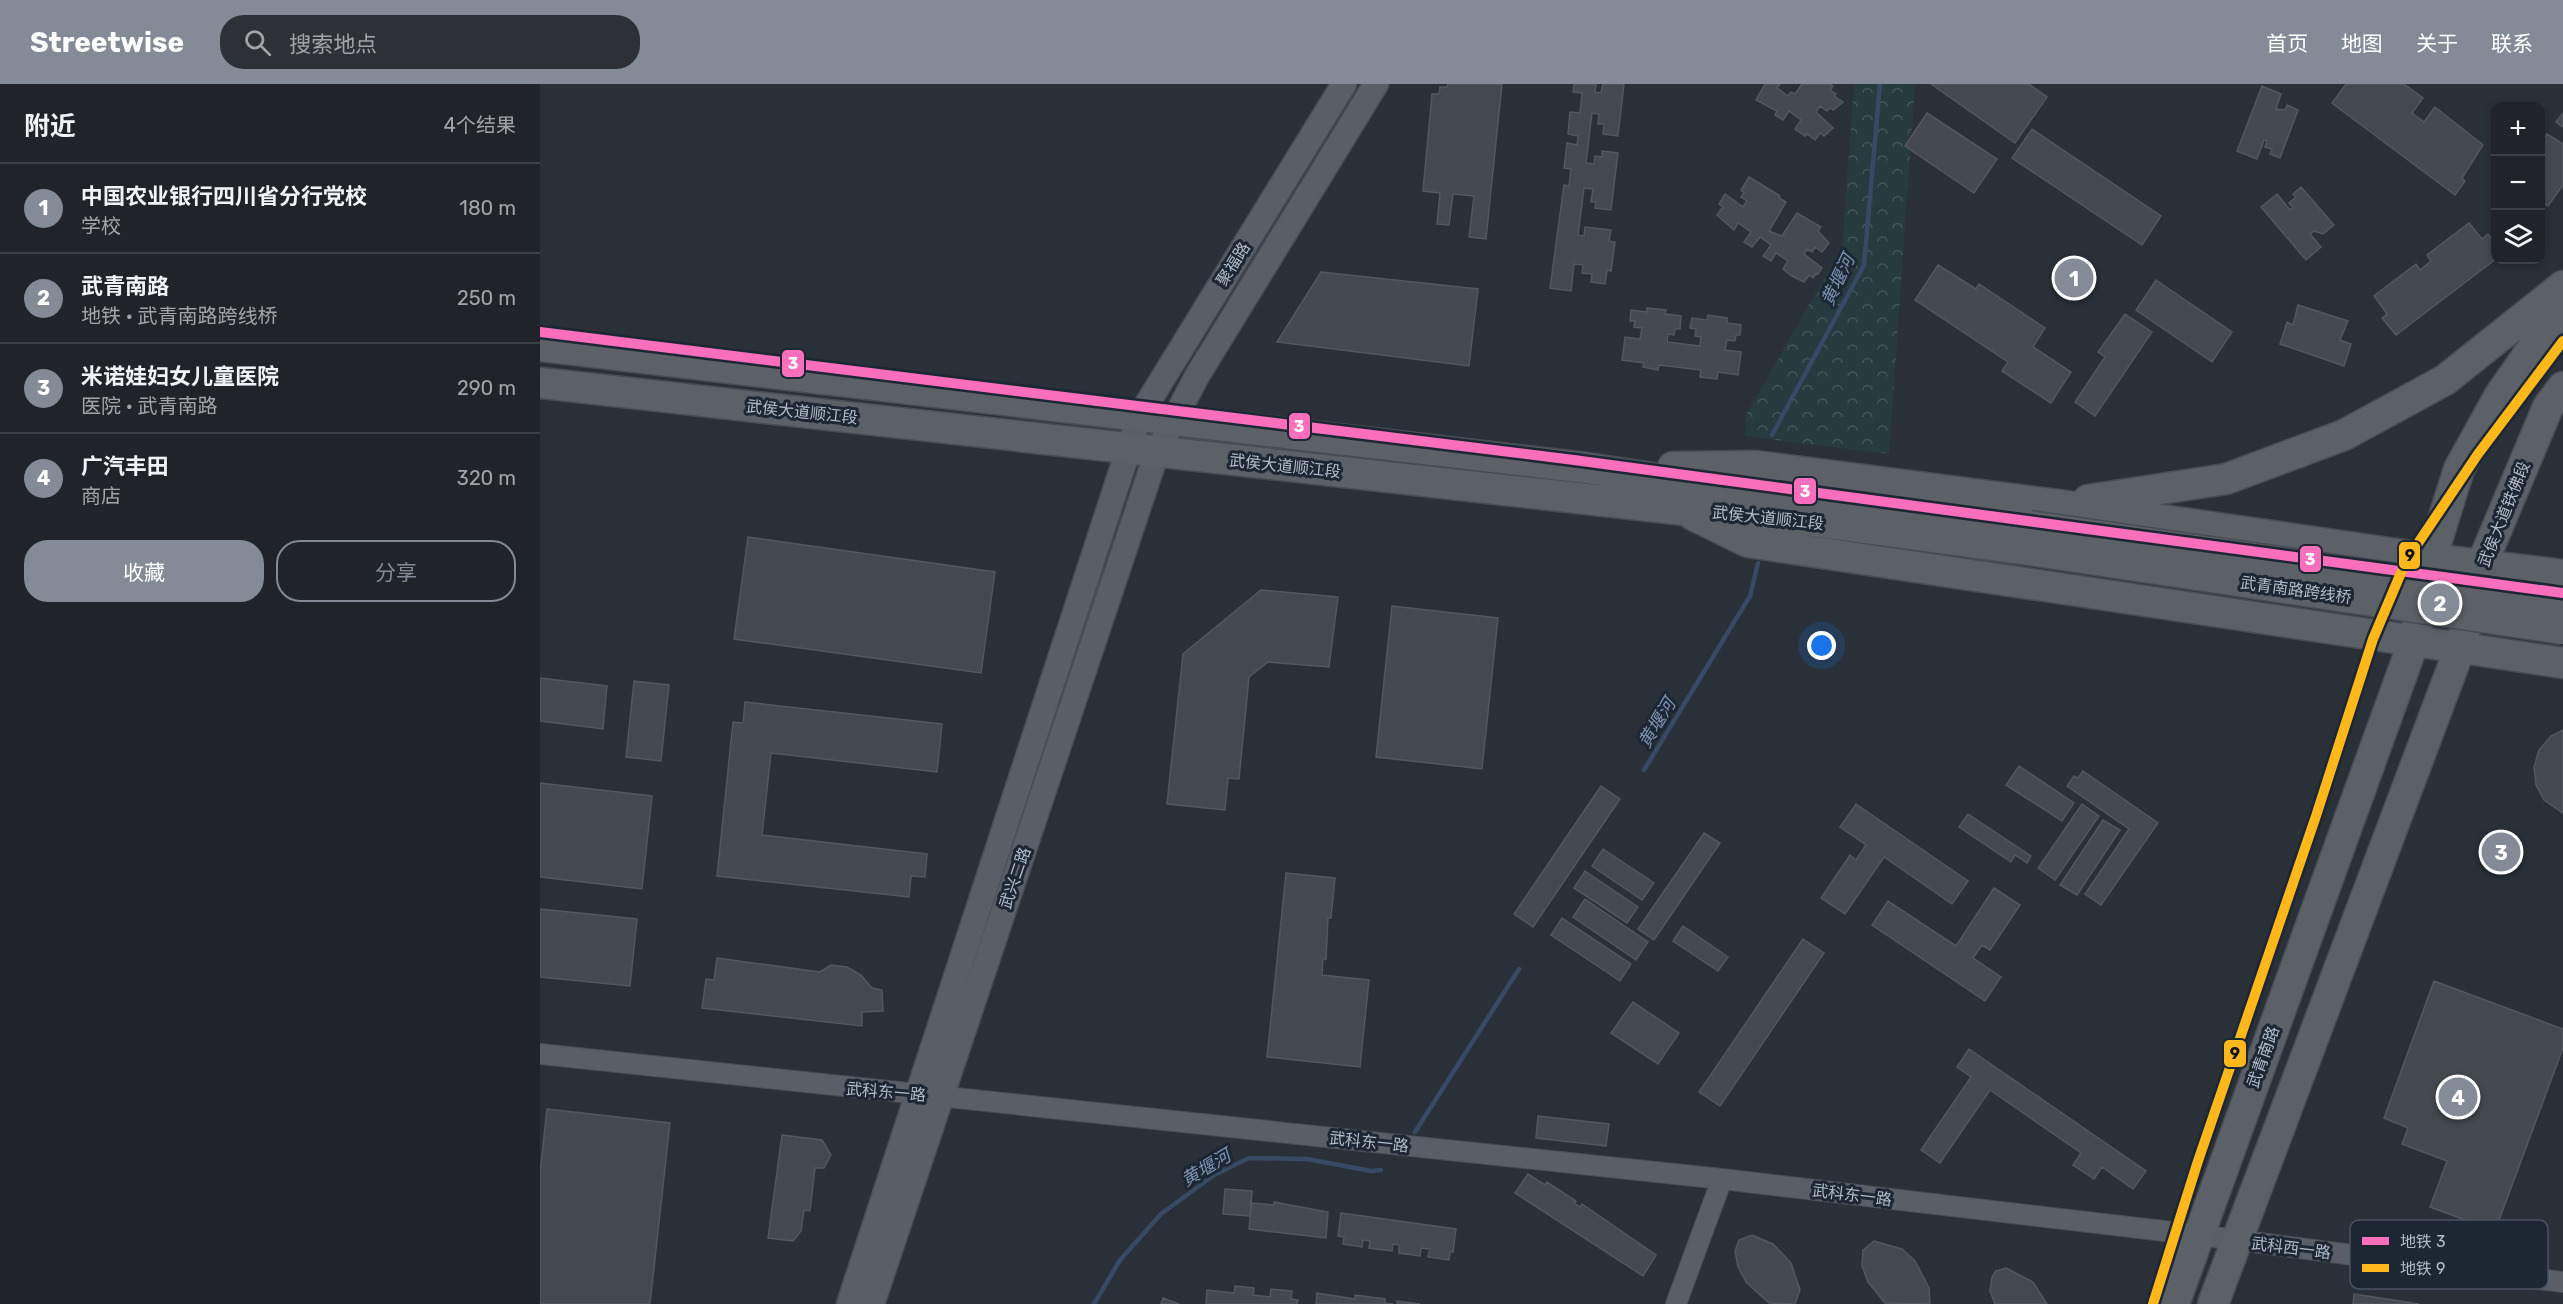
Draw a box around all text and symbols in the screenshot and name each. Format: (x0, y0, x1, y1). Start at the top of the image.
search box (220, 15, 640, 69)
text: Streetwise (30, 26, 184, 59)
icon: search (241, 26, 274, 59)
text: 搜索地点 (289, 31, 377, 58)
text: 首页 (2266, 31, 2308, 56)
text: 地图 (2341, 31, 2383, 56)
text: 关于 (2416, 31, 2458, 56)
text: 联系 (2491, 31, 2533, 56)
map controls (2491, 102, 2545, 264)
button: + (2491, 102, 2545, 156)
text: 附近 (24, 111, 76, 142)
text: 4个结果 (444, 113, 516, 137)
button: − (2491, 156, 2545, 210)
text: 中国农业银行四川省分行党校 (81, 183, 367, 210)
text: 1 (39, 196, 48, 220)
text: 180 m (459, 196, 516, 220)
button: layers (2491, 210, 2545, 264)
text: 学校 (81, 214, 121, 238)
street label: 聚福路 (1212, 239, 1254, 289)
water label: 黄堰河 (1817, 248, 1861, 309)
pin: 1 (2054, 256, 2093, 300)
text: 武青南路 (81, 273, 169, 300)
text: 2 (37, 286, 50, 310)
text: 250 m (457, 286, 516, 310)
text: 地铁 · 武青南路跨线桥 (81, 304, 277, 328)
line badge: 3 (781, 349, 805, 378)
text: 3 (788, 354, 798, 373)
text: 米诺娃妇女儿童医院 (81, 363, 279, 390)
text: 3 (37, 376, 50, 400)
text: 290 m (457, 376, 516, 400)
text: 医院 · 武青南路 (81, 394, 217, 418)
street label: 武侯大道顺江段 (745, 397, 859, 427)
line badge: 3 (1288, 412, 1311, 440)
text: 3 (1294, 417, 1304, 436)
street label: 武侯大道顺江段 (1228, 451, 1342, 481)
text: 广汽丰田 (81, 453, 169, 480)
street label: 武侯大道铁佛段 (2474, 459, 2534, 569)
text: 4 (37, 466, 50, 490)
text: 320 m (457, 466, 516, 490)
line badge: 3 (1793, 477, 1817, 505)
text: 3 (1800, 482, 1810, 501)
text: 商店 (81, 484, 121, 508)
street label: 武侯大道顺江段 (1711, 503, 1825, 533)
button: 收藏 (24, 540, 264, 602)
button: 分享 (276, 540, 516, 602)
line badge: 9 (2398, 541, 2421, 570)
line badge: 3 (2299, 545, 2322, 573)
text: 9 (2405, 546, 2415, 565)
text: 3 (2305, 550, 2315, 569)
street label: 武青南路跨线桥 (2239, 573, 2353, 607)
pin: 2 (2420, 580, 2460, 626)
your location (1807, 631, 1836, 660)
water label: 黄堰河 (1634, 692, 1682, 752)
pin: 3 (2482, 830, 2520, 874)
street label: 武兴二路 (996, 845, 1034, 911)
street label: 武青南路 (2243, 1024, 2283, 1090)
line badge: 9 (2223, 1039, 2247, 1068)
text: 9 (2230, 1044, 2240, 1063)
pin: 4 (2438, 1074, 2478, 1120)
street label: 武科东一路 (845, 1079, 927, 1105)
street label: 武科东一路 (1328, 1128, 1410, 1156)
water label: 黄堰河 (1177, 1143, 1237, 1191)
street label: 武科东一路 (1811, 1181, 1893, 1209)
legend (2350, 1220, 2548, 1289)
text: 地铁 3 (2400, 1232, 2446, 1251)
street label: 武科西一路 (2250, 1234, 2332, 1262)
text: 地铁 9 (2400, 1259, 2445, 1278)

